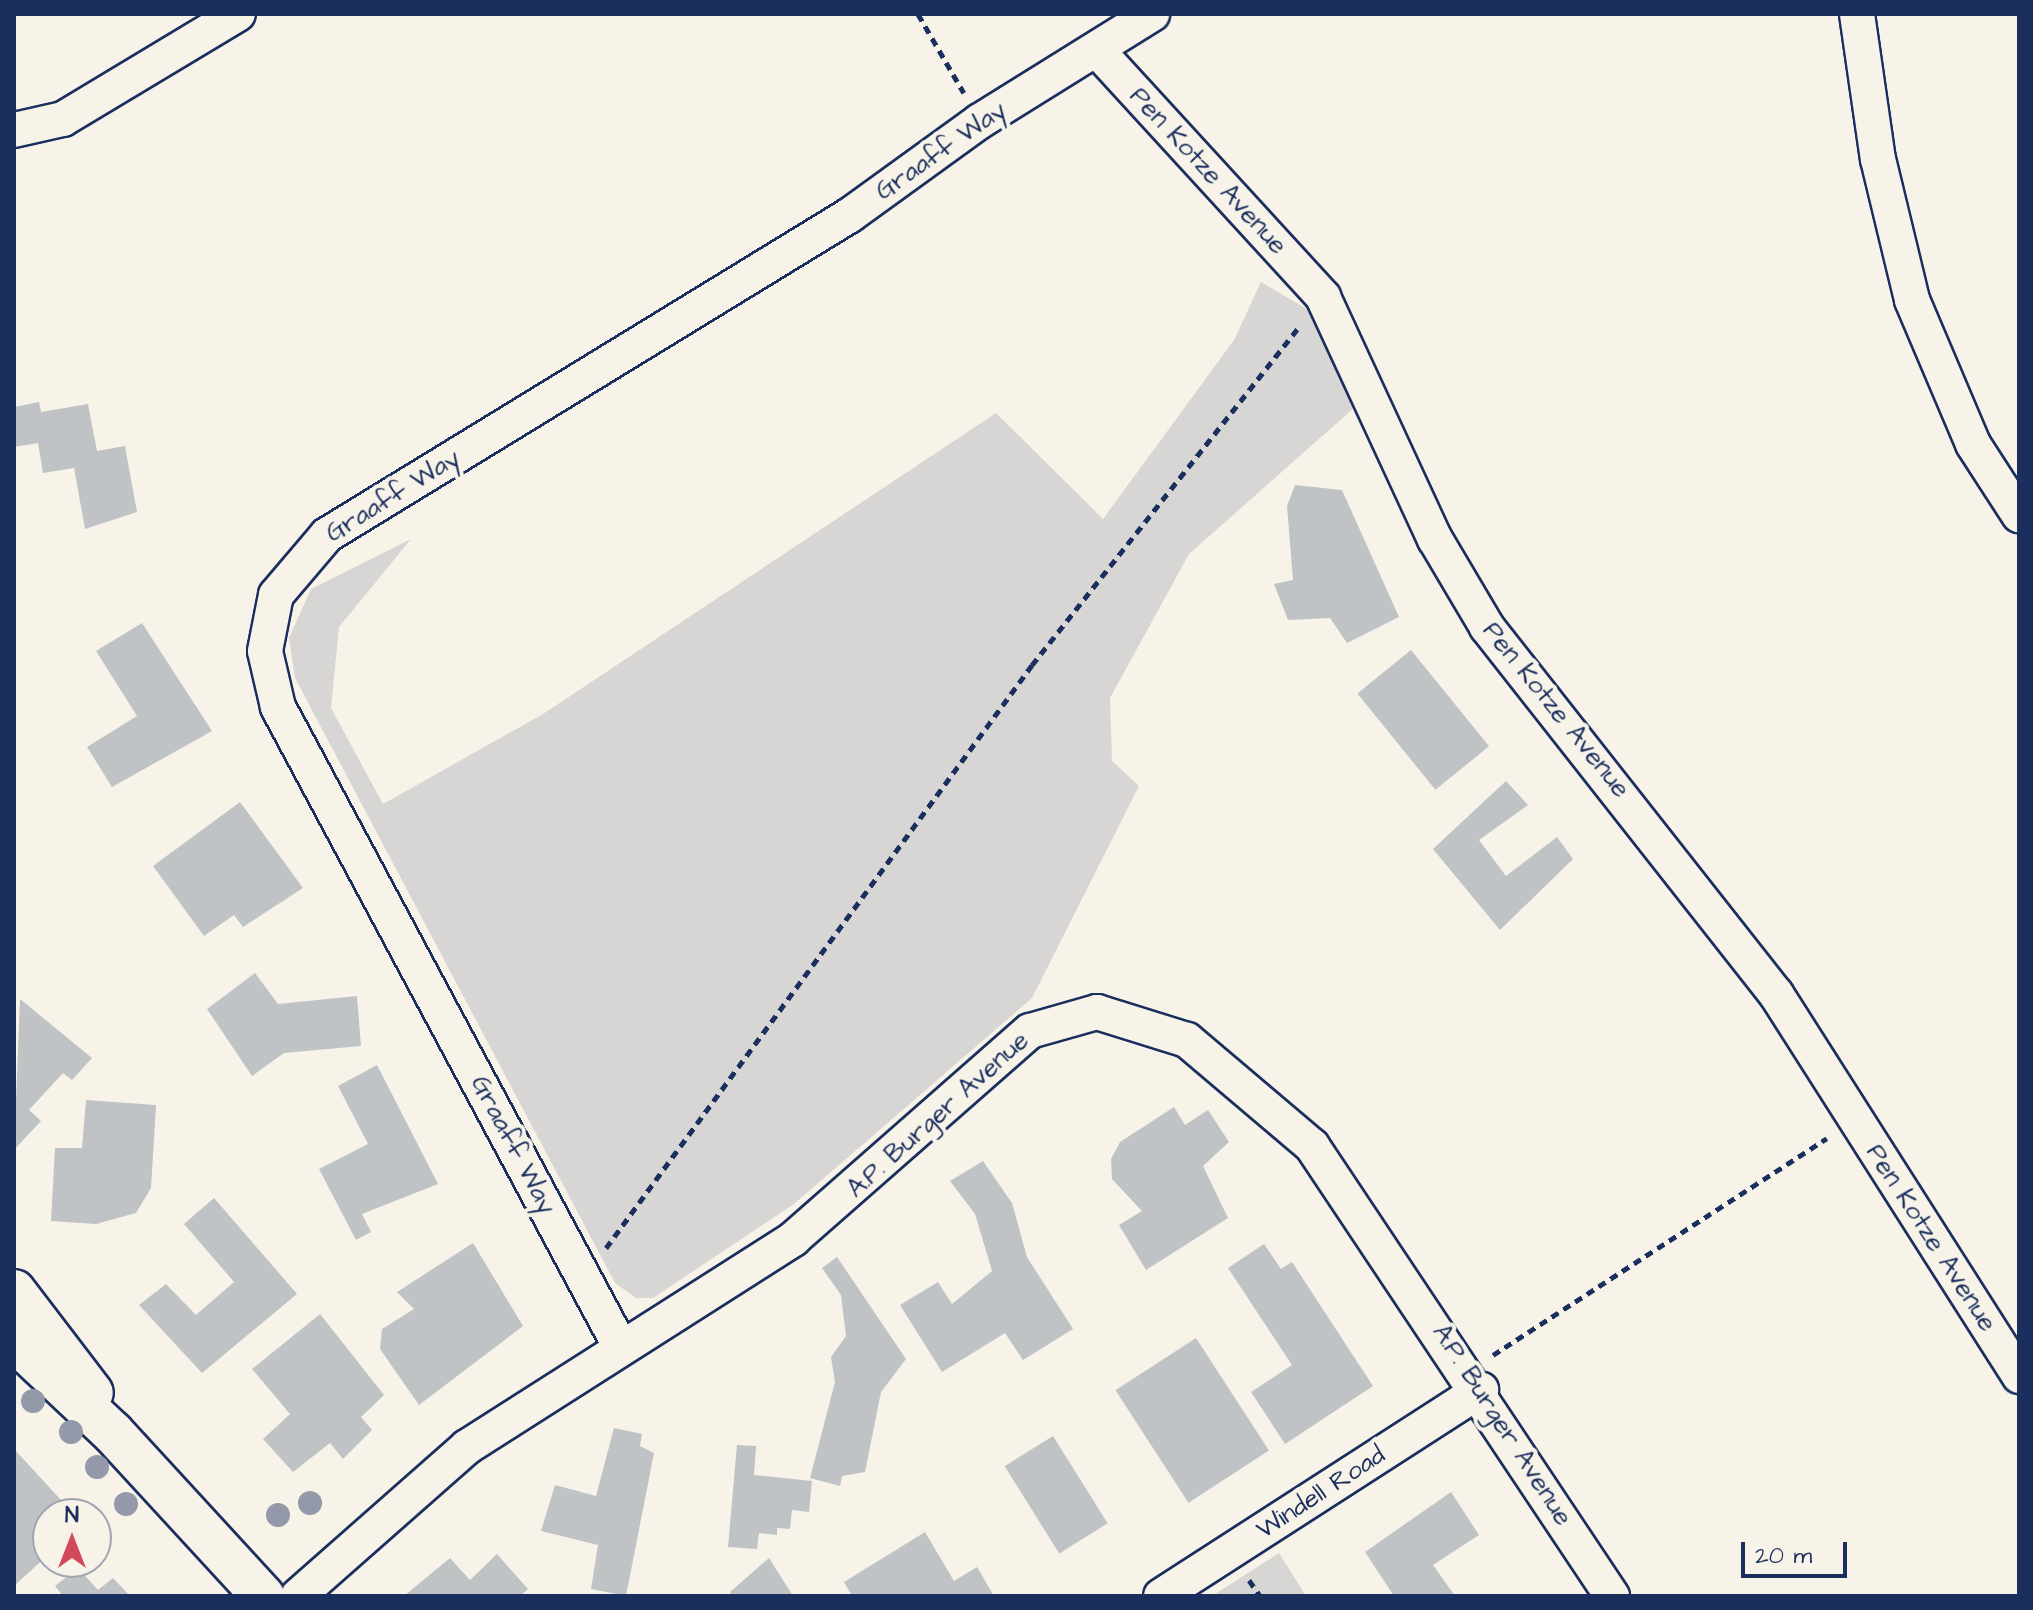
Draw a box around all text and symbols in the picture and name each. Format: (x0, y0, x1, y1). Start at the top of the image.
street label: Pen Kotze Avenue (1123, 81, 1293, 261)
street label: Graaff Way (870, 95, 1012, 207)
street label: Graaff Way (320, 442, 466, 550)
street label: Pen Kotze Avenue (1476, 616, 1636, 804)
street label: A.P. Burger Avenue (841, 1025, 1035, 1205)
street label: Graaff Way (464, 1071, 562, 1219)
street label: Pen Kotze Avenue (1859, 1139, 2003, 1337)
street label: A.P. Burger Avenue (1425, 1319, 1579, 1531)
street label: Windell Road (1251, 1440, 1391, 1546)
north arrow (32, 1498, 112, 1578)
text: N (65, 1500, 79, 1531)
scale bar (1745, 1526, 1851, 1576)
text: 20 m (1755, 1539, 1812, 1573)

